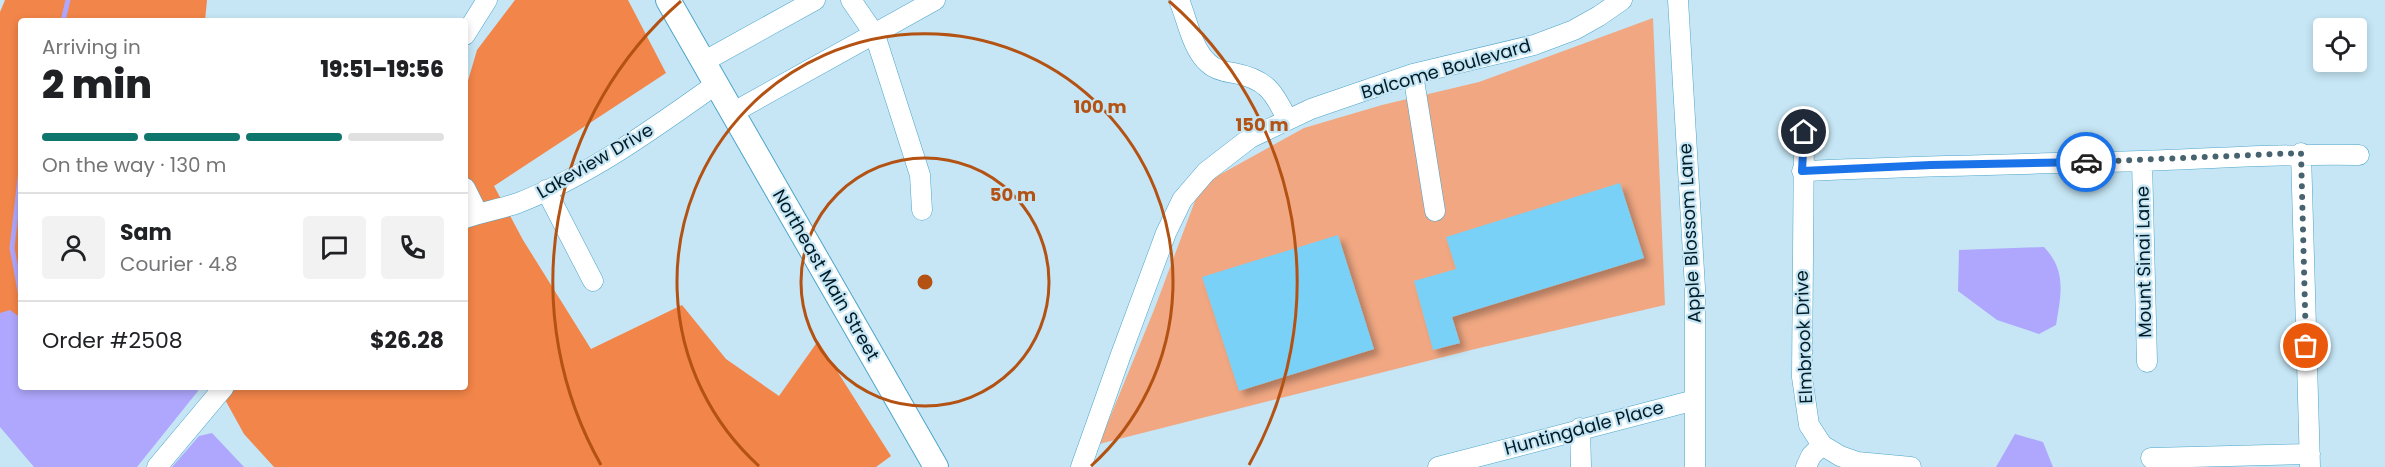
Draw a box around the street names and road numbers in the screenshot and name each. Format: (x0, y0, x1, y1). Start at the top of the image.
street label: Balcome Boulevard (1358, 32, 1534, 105)
street label: Lakeview Drive (532, 117, 658, 204)
street label: Apple Blossom Lane (1672, 142, 1707, 324)
street label: Northeast Main Street (767, 184, 886, 365)
street label: Mount Sinai Lane (2130, 186, 2157, 338)
street label: Elmbrook Drive (1789, 270, 1818, 404)
street label: Huntingdale Place (1501, 394, 1666, 461)

